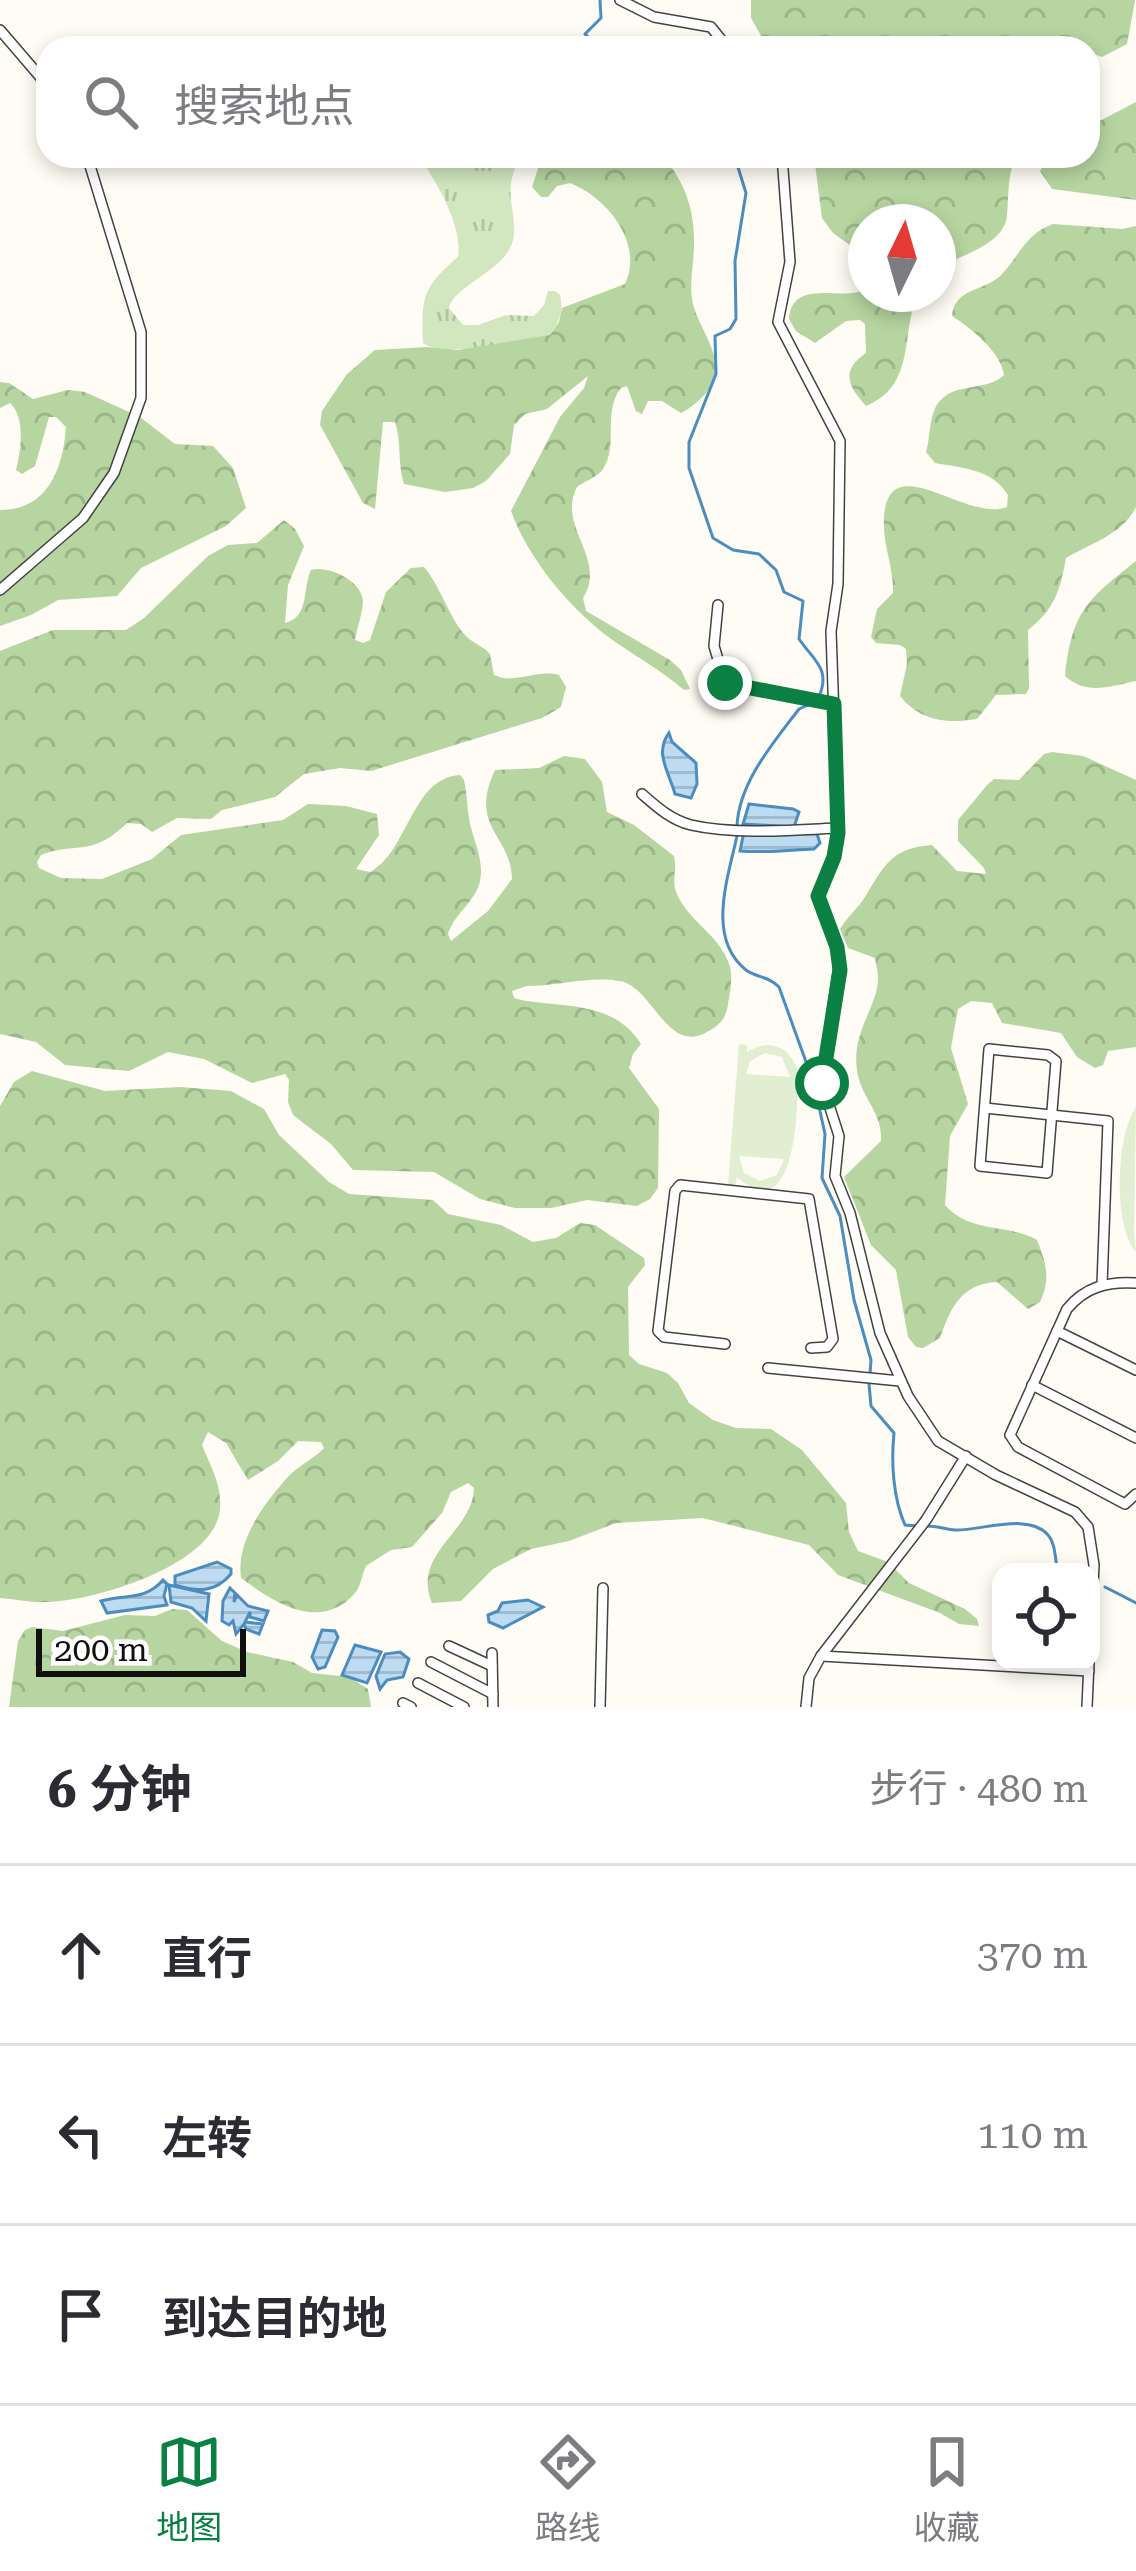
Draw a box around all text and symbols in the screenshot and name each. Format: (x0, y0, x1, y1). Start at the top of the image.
search box (36, 36, 1100, 168)
icon: search (78, 69, 144, 135)
text: 搜索地点 (174, 80, 354, 133)
north arrow (848, 204, 956, 312)
route end (698, 656, 752, 710)
route start (795, 1056, 849, 1110)
map controls (992, 1563, 1100, 1671)
button: locate (992, 1563, 1100, 1671)
scale bar (36, 1623, 246, 1676)
text: 200 m (54, 1630, 148, 1669)
text: 6 分钟 (48, 1760, 191, 1819)
text: 步行 · 480 m (869, 1766, 1088, 1812)
icon: ahead (48, 1922, 114, 1988)
text: 直行 (162, 1932, 252, 1985)
text: 370 m (977, 1932, 1088, 1978)
icon: left (48, 2102, 114, 2168)
text: 左转 (162, 2112, 252, 2165)
text: 110 m (977, 2112, 1088, 2158)
icon: arrive (48, 2282, 114, 2348)
text: 到达目的地 (162, 2292, 387, 2345)
tab: 地图 (156, 2429, 222, 2549)
tab: 路线 (535, 2429, 601, 2549)
tab: 收藏 (914, 2429, 980, 2549)

